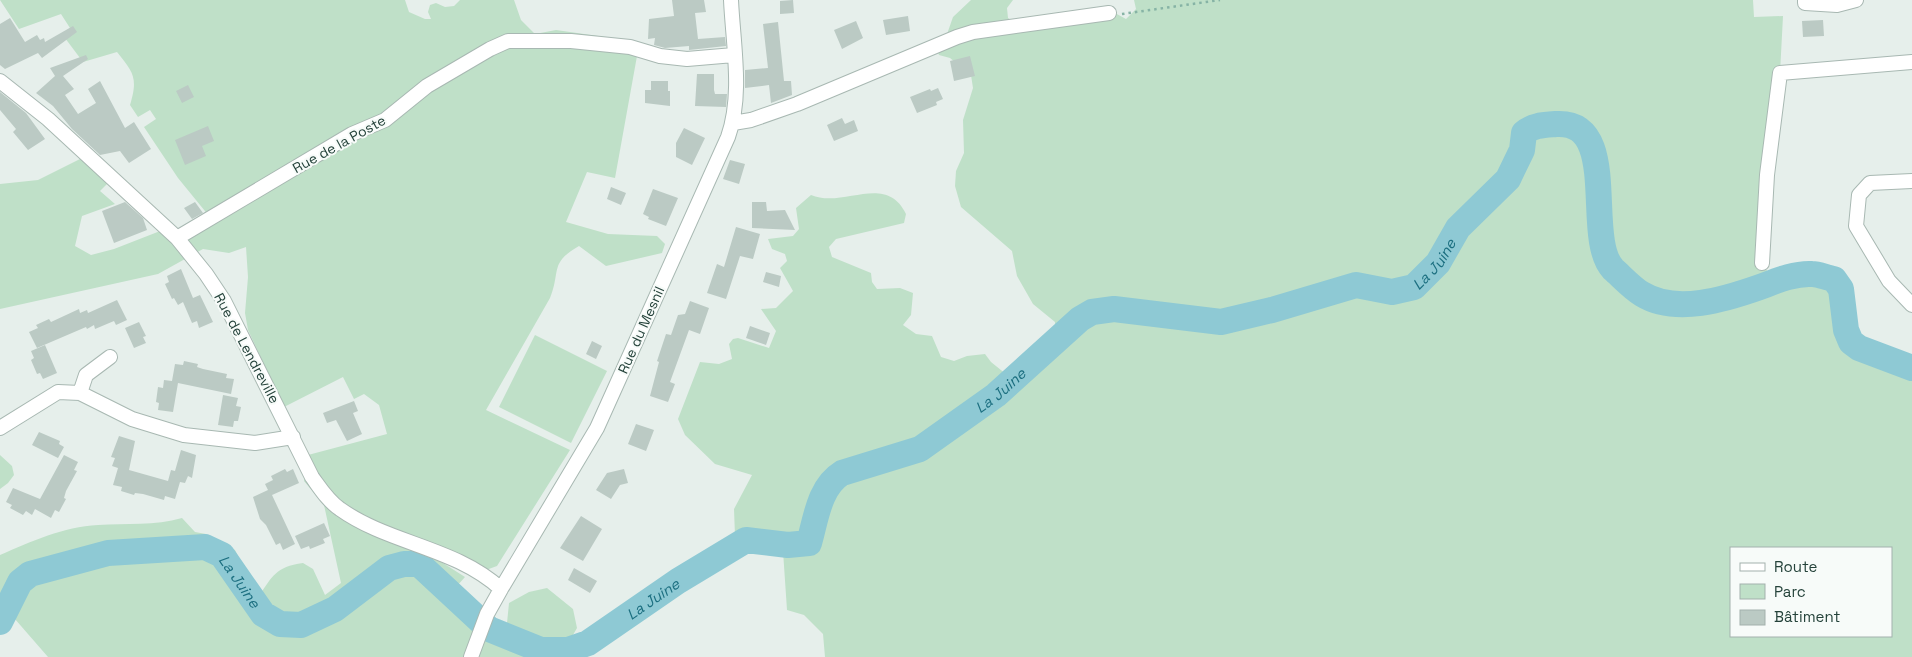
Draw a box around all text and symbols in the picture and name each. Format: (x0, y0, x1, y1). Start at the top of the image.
street label: Rue de la Poste (289, 111, 389, 177)
water label: La Juine (1408, 234, 1460, 293)
street label: Rue du Mesnil (614, 284, 668, 376)
street label: Rue de Lendreville (210, 290, 284, 406)
water label: La Juine (971, 363, 1030, 417)
legend (1730, 547, 1892, 637)
water label: La Juine (215, 551, 266, 612)
text: Route (1774, 557, 1818, 576)
water label: La Juine (622, 573, 684, 623)
text: Parc (1774, 582, 1806, 601)
text: Bâtiment (1774, 607, 1840, 626)

